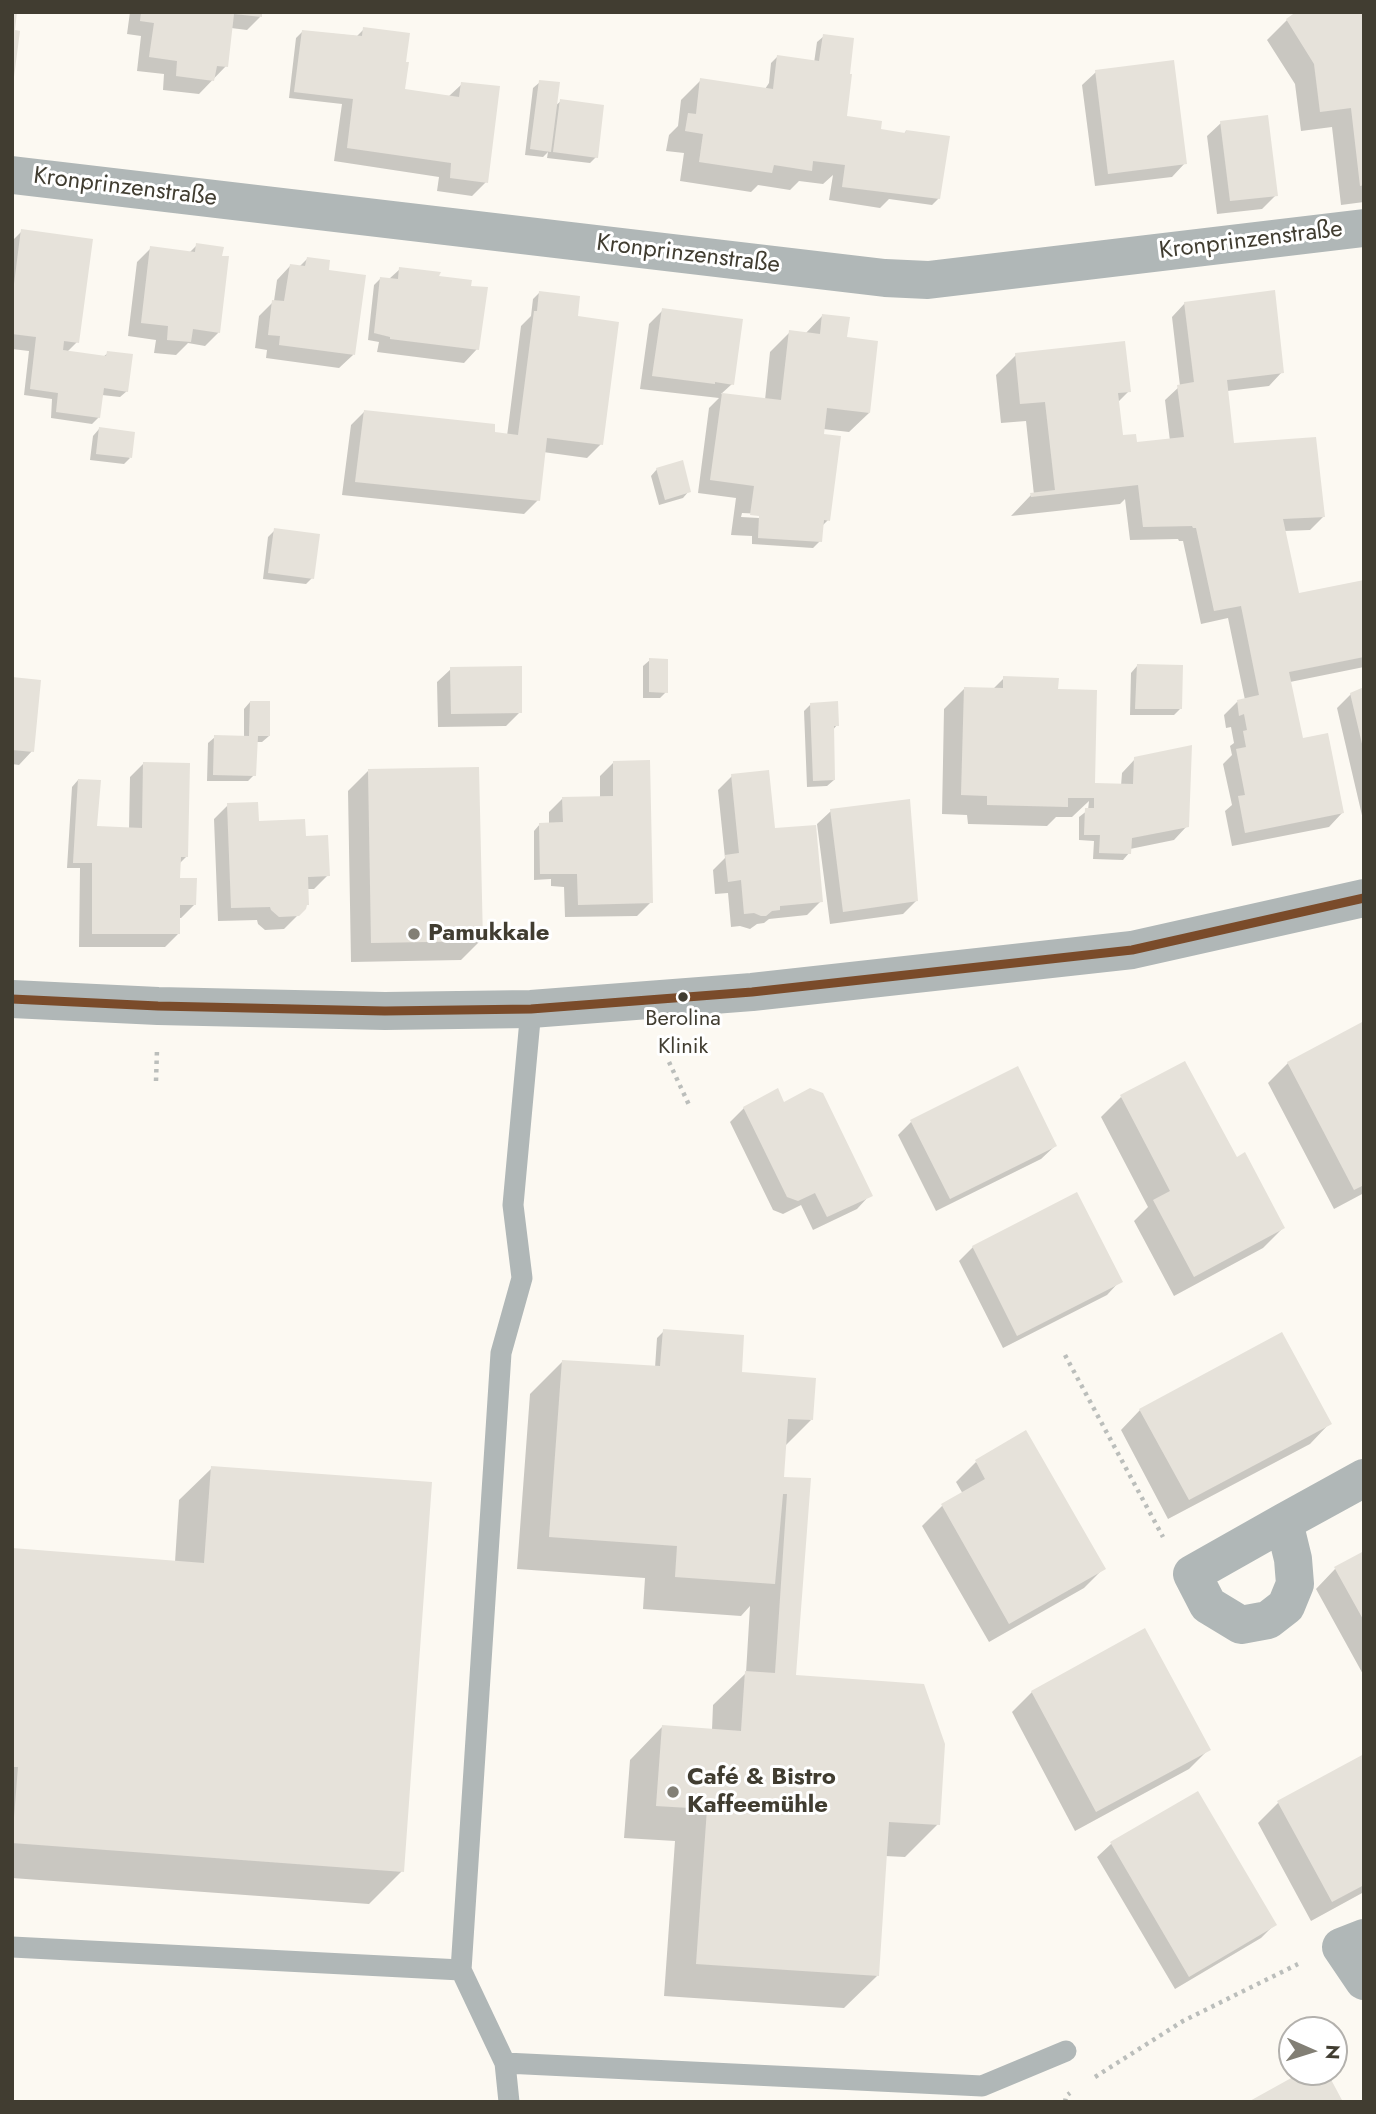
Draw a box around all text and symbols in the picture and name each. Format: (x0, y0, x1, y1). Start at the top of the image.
street label: Kronprinzenstraße (32, 162, 218, 214)
street label: Kronprinzenstraße (1158, 215, 1344, 267)
street label: Kronprinzenstraße (595, 229, 781, 281)
place label: Pamukkale (428, 920, 550, 948)
marker: Pamukkale (406, 926, 422, 942)
marker: Berolina Klinik (676, 990, 690, 1004)
place label: Berolina Klinik (645, 1007, 721, 1058)
place label: Café & Bistro Kaffeemühle (687, 1764, 836, 1820)
marker: Café & Bistro Kaffeemühle (665, 1784, 681, 1800)
north arrow (1278, 2016, 1348, 2086)
text: N (1319, 2044, 1346, 2060)

